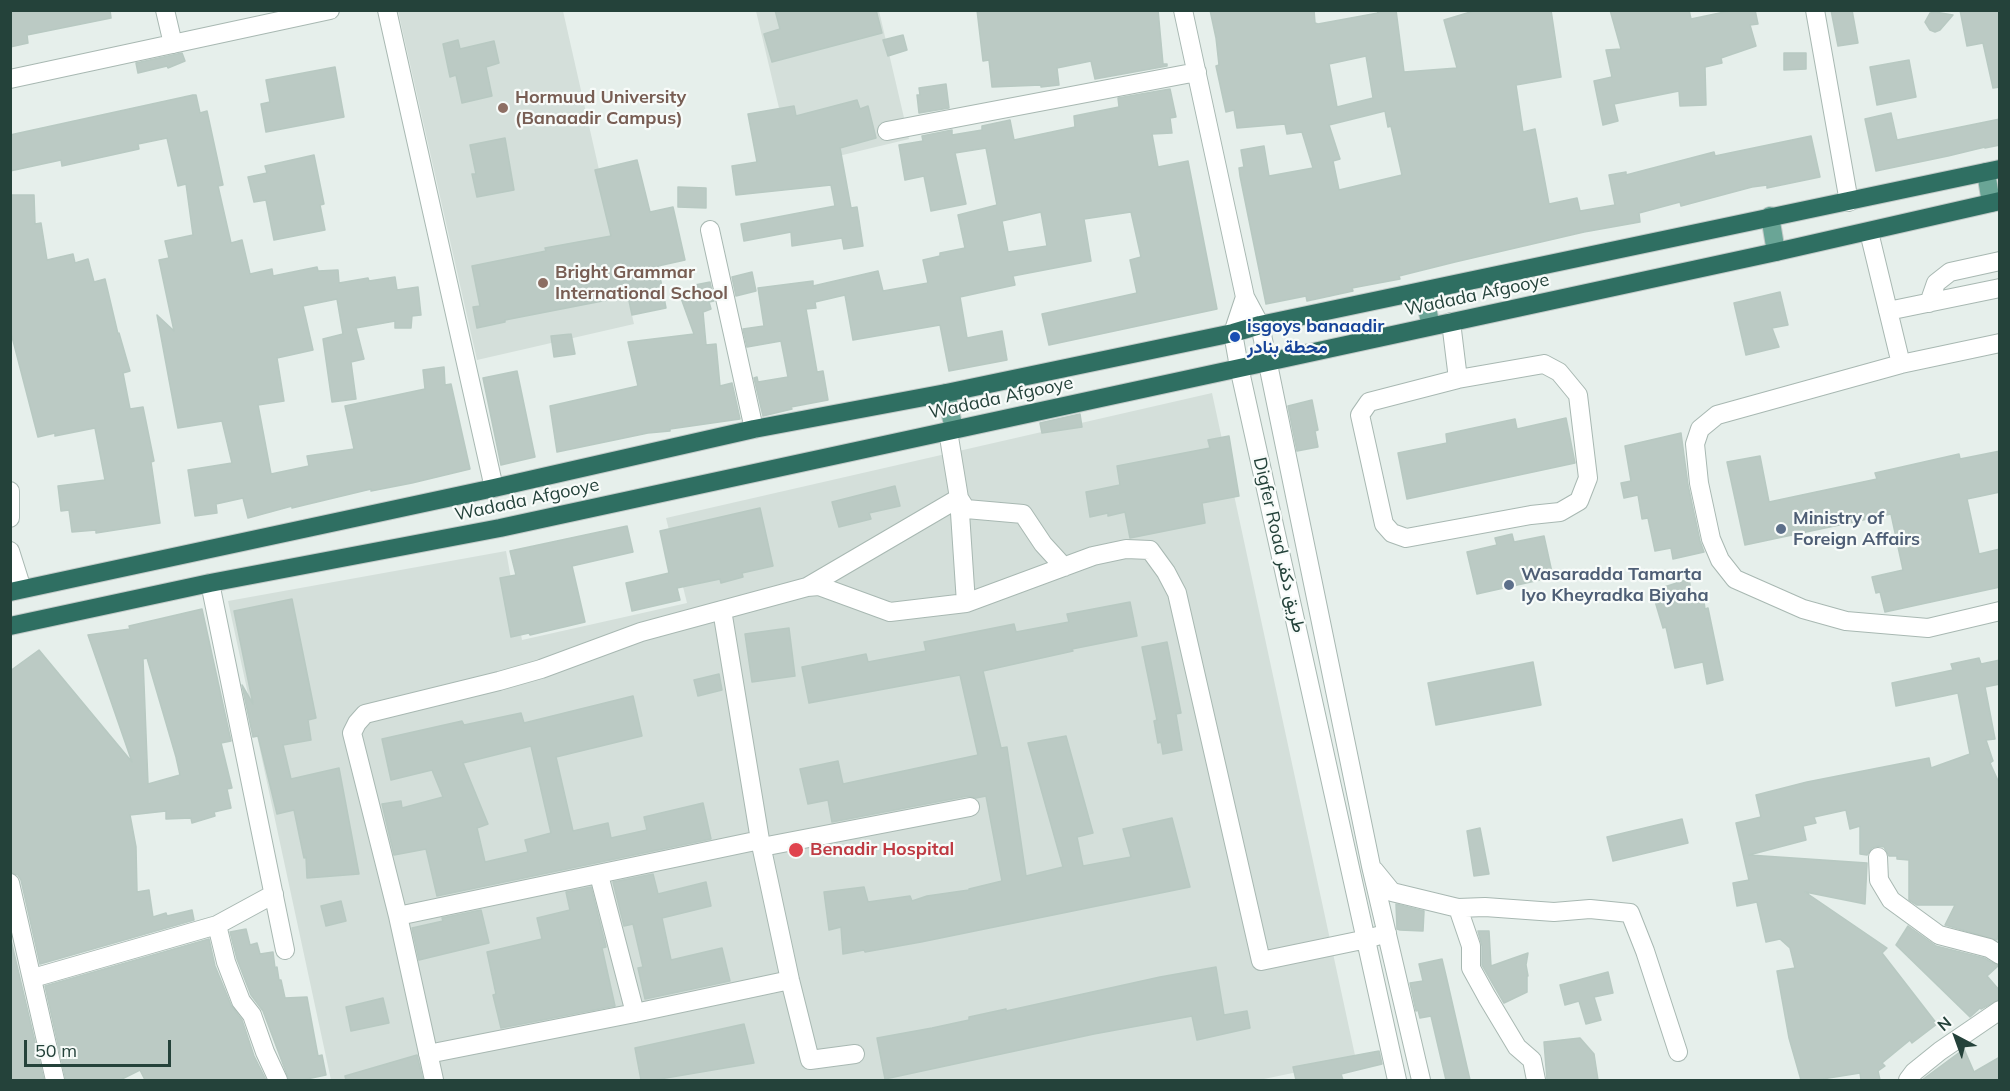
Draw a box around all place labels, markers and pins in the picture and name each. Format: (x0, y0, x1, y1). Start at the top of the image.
place label: Hormuud University (Banaadir Campus) (515, 87, 686, 130)
marker: Hormuud University (Banaadir Campus) (496, 101, 510, 115)
place label: Bright Grammar International School (555, 262, 728, 304)
marker: Bright Grammar International School (536, 276, 550, 290)
place label: isgoys banaadir محطة بنادر (1247, 316, 1384, 358)
marker: isgoys banaadir محطة بنادر (1228, 330, 1242, 344)
place label: Ministry of Foreign Affairs (1793, 508, 1920, 550)
marker: Ministry of Foreign Affairs (1774, 522, 1788, 536)
place label: Wasaradda Tamarta Iyo Kheyradka Biyaha (1521, 564, 1709, 606)
marker: Wasaradda Tamarta Iyo Kheyradka Biyaha (1502, 578, 1516, 592)
place label: Benadir Hospital (810, 839, 954, 861)
marker: Benadir Hospital (787, 841, 805, 859)

